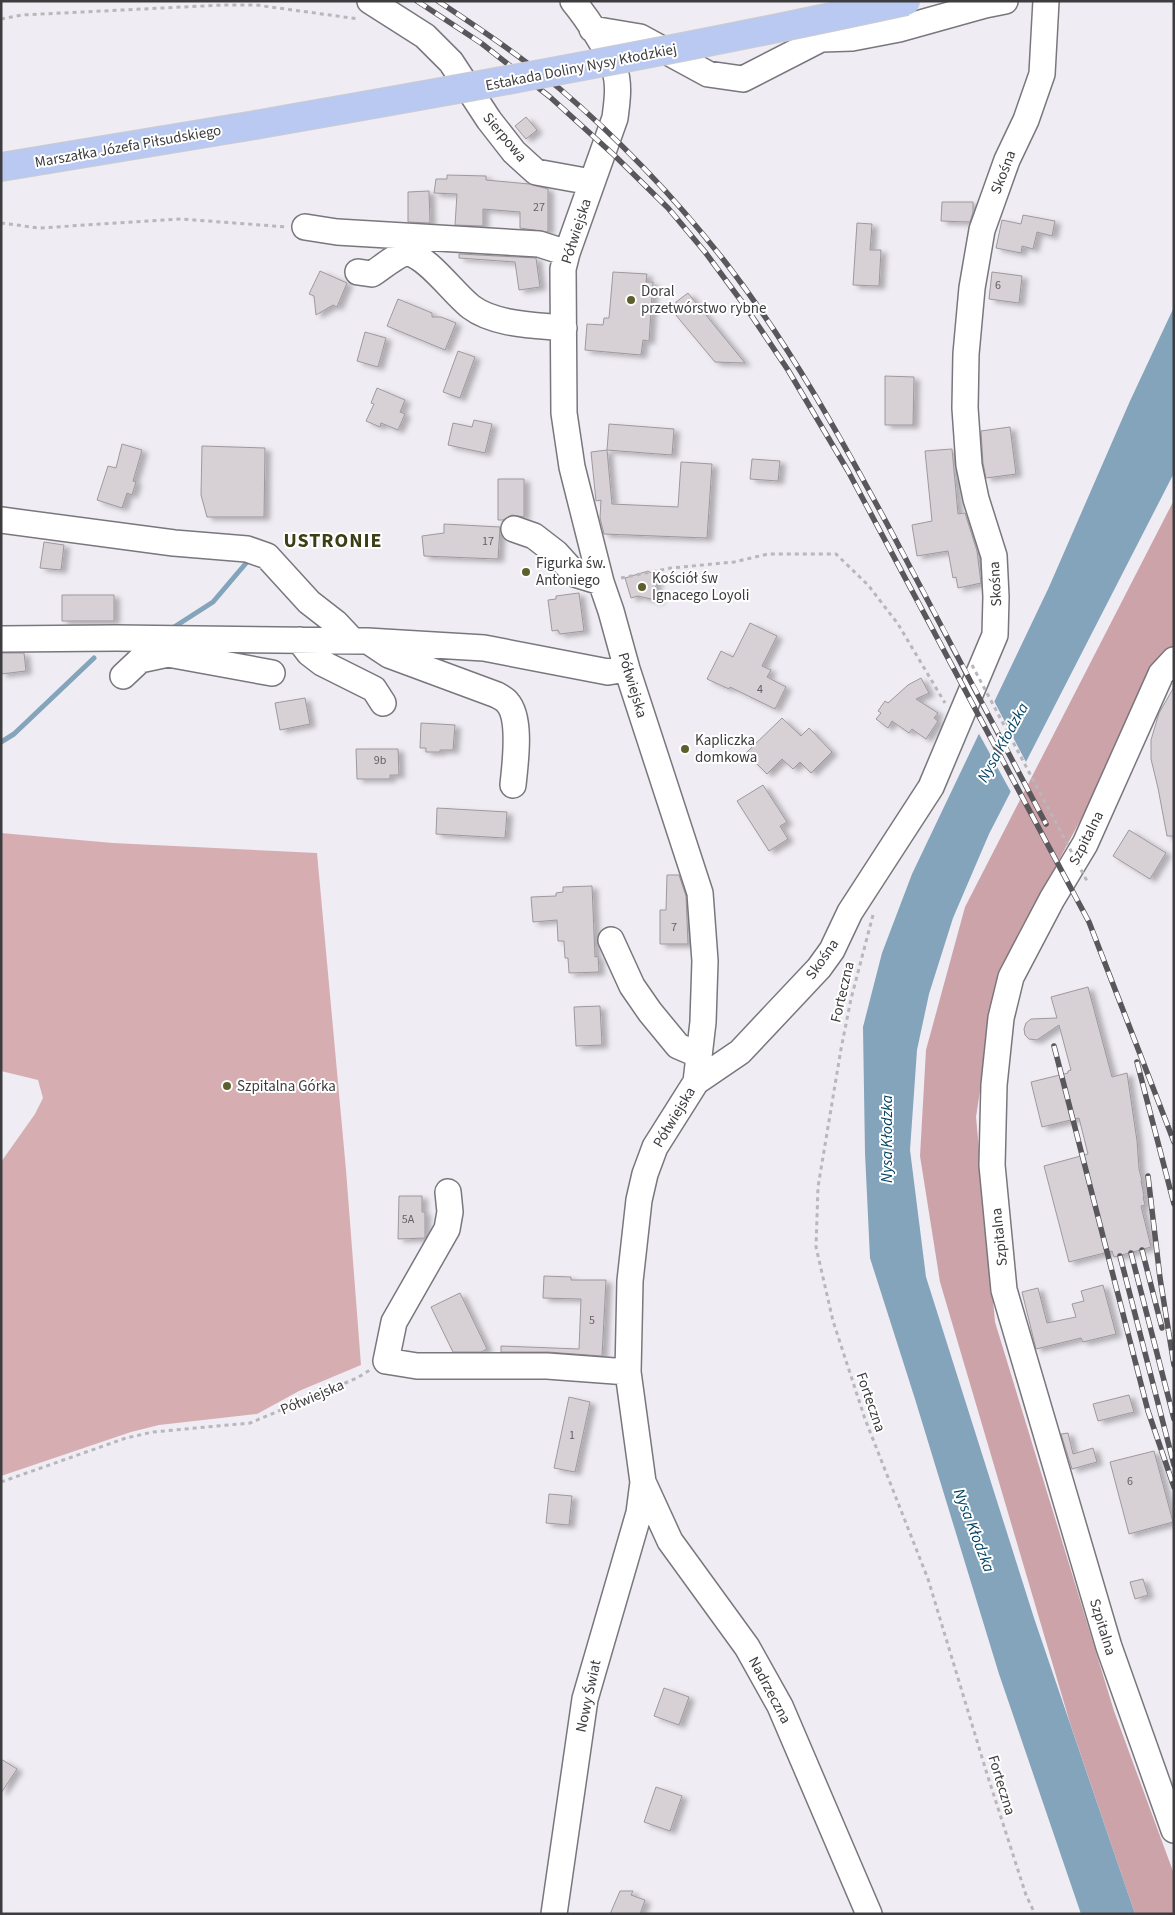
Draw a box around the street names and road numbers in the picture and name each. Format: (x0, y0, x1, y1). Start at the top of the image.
street label: Estakada Doliny Nysy Kłodzkiej (484, 39, 678, 96)
street label: Sierpowa (478, 108, 532, 167)
street label: Marszałka Józefa Piłsudskiego (33, 120, 223, 173)
street label: Skośna (986, 147, 1021, 197)
street label: Półwiejska (556, 196, 597, 266)
street label: Skośna (984, 561, 1007, 607)
street label: Półwiejska (613, 650, 652, 720)
street label: Szpitalna (1064, 807, 1109, 869)
street label: Skośna (801, 935, 844, 984)
street label: Forteczna (825, 960, 860, 1025)
street label: Półwiejska (648, 1083, 701, 1152)
street label: Szpitalna (986, 1207, 1013, 1267)
street label: Forteczna (851, 1370, 891, 1435)
street label: Półwiejska (277, 1375, 347, 1420)
street label: Szpitalna (1084, 1596, 1121, 1658)
street label: Nadrzeczna (743, 1653, 796, 1728)
street label: Nowy Świat (571, 1658, 606, 1734)
street label: Forteczna (982, 1753, 1021, 1818)

